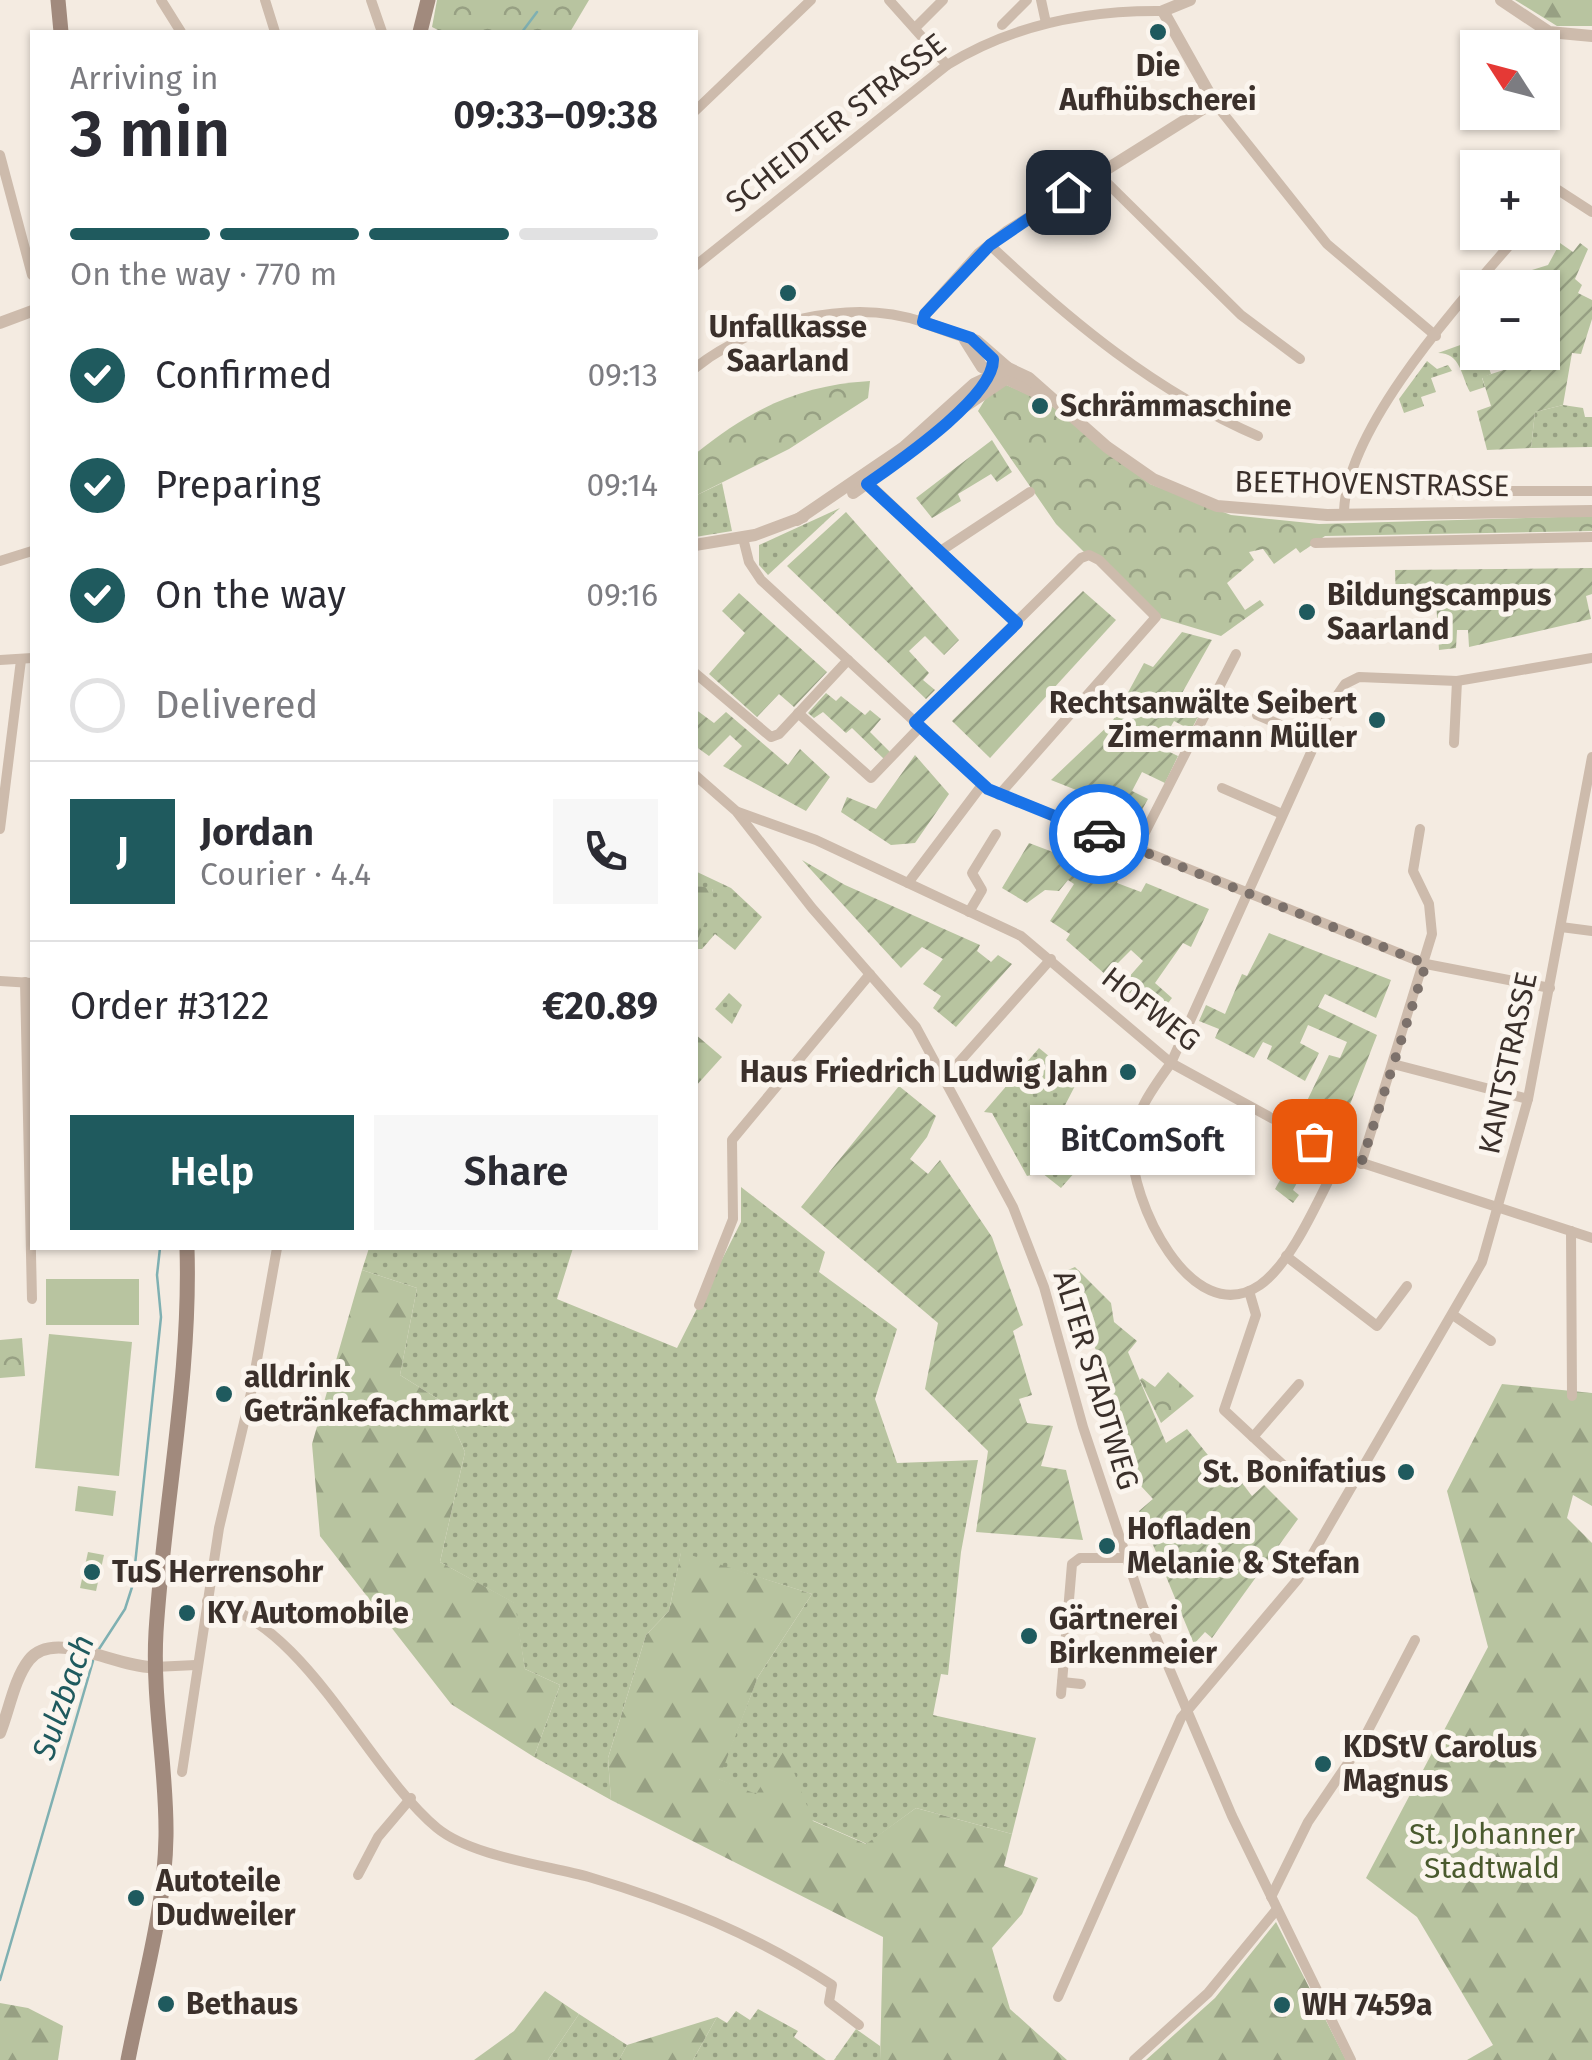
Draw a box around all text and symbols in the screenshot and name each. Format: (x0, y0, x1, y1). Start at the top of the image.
marker: Die Aufhübscherei (1147, 21, 1169, 43)
street label: SCHEIDTER STRASSE (719, 26, 953, 220)
north arrow (1460, 30, 1560, 130)
map controls (1460, 30, 1560, 370)
place label: Die Aufhübscherei (1059, 48, 1256, 118)
text: Arriving in (70, 59, 218, 97)
text: 09:33–09:38 (453, 92, 658, 138)
text: 3 min (70, 95, 230, 173)
pin (1026, 150, 1111, 235)
button: + (1460, 150, 1560, 250)
icon: home (1041, 165, 1096, 220)
text: On the way · 770 m (70, 255, 337, 293)
button: − (1460, 270, 1560, 370)
marker: Unfallkasse Saarland (777, 282, 799, 304)
place label: Unfallkasse Saarland (709, 309, 867, 379)
icon: check (70, 348, 125, 403)
text: Confirmed (155, 352, 333, 398)
text: 09:13 (587, 356, 658, 394)
place label: Schrämmaschine (1060, 388, 1292, 424)
marker: Schrämmaschine (1029, 395, 1051, 417)
icon: check (70, 458, 125, 513)
text: Preparing (155, 462, 321, 508)
street label: BEETHOVENSTRASSE (1234, 464, 1510, 504)
text: 09:14 (586, 466, 658, 504)
icon: check (70, 568, 125, 623)
text: On the way (155, 572, 346, 618)
text: 09:16 (586, 576, 658, 614)
place label: Bildungscampus Saarland (1327, 577, 1551, 647)
marker: Bildungscampus Saarland (1296, 601, 1318, 623)
text: Delivered (155, 682, 318, 728)
place label: Rechtsanwälte Seibert Zimermann Müller (1049, 685, 1358, 755)
marker: Rechtsanwälte Seibert Zimermann Müller (1366, 709, 1388, 731)
courier (1049, 784, 1149, 884)
button: phone (553, 799, 658, 904)
icon: car (1072, 807, 1127, 862)
text: Jordan (200, 809, 314, 855)
text: J (116, 828, 129, 874)
text: Courier · 4.4 (200, 855, 371, 893)
street label: HOFWEG (1094, 959, 1208, 1059)
street label: KANTSTRASSE (1471, 969, 1545, 1157)
text: Order #3122 (70, 983, 269, 1029)
text: €20.89 (542, 983, 658, 1029)
place label: Haus Friedrich Ludwig Jahn (740, 1054, 1108, 1090)
marker: Haus Friedrich Ludwig Jahn (1117, 1061, 1139, 1083)
pin (1272, 1099, 1357, 1184)
callout: BitComSoft (1029, 1106, 1254, 1176)
icon: bag (1287, 1114, 1342, 1169)
button: Help (70, 1115, 354, 1230)
button: Share (374, 1115, 658, 1230)
text: BitComSoft (1060, 1121, 1225, 1159)
street label: ALTER STADTWEG (1046, 1266, 1146, 1494)
place label: alldrink Getränkefachmarkt (244, 1359, 509, 1429)
marker: alldrink Getränkefachmarkt (213, 1383, 235, 1405)
place label: St. Bonifatius (1203, 1454, 1386, 1490)
marker: St. Bonifatius (1395, 1461, 1417, 1483)
place label: Hofladen Melanie & Stefan (1127, 1511, 1360, 1581)
marker: Hofladen Melanie & Stefan (1096, 1535, 1118, 1557)
place label: TuS Herrensohr (112, 1554, 324, 1590)
marker: TuS Herrensohr (81, 1561, 103, 1583)
place label: KY Automobile (207, 1595, 409, 1631)
place label: Gärtnerei Birkenmeier (1049, 1601, 1218, 1671)
marker: KY Automobile (176, 1602, 198, 1624)
marker: Gärtnerei Birkenmeier (1018, 1625, 1040, 1647)
water label: Sulzbach (24, 1630, 102, 1765)
place label: KDStV Carolus Magnus (1343, 1729, 1537, 1799)
marker: KDStV Carolus Magnus (1312, 1753, 1334, 1775)
park label: St. Johanner Stadtwald (1409, 1816, 1575, 1886)
place label: Autoteile Dudweiler (155, 1863, 296, 1933)
marker: Autoteile Dudweiler (125, 1887, 147, 1909)
place label: Bethaus (186, 1986, 298, 2022)
place label: WH 7459a (1302, 1987, 1433, 2023)
marker: Bethaus (155, 1993, 177, 2015)
marker: WH 7459a (1271, 1994, 1293, 2016)

